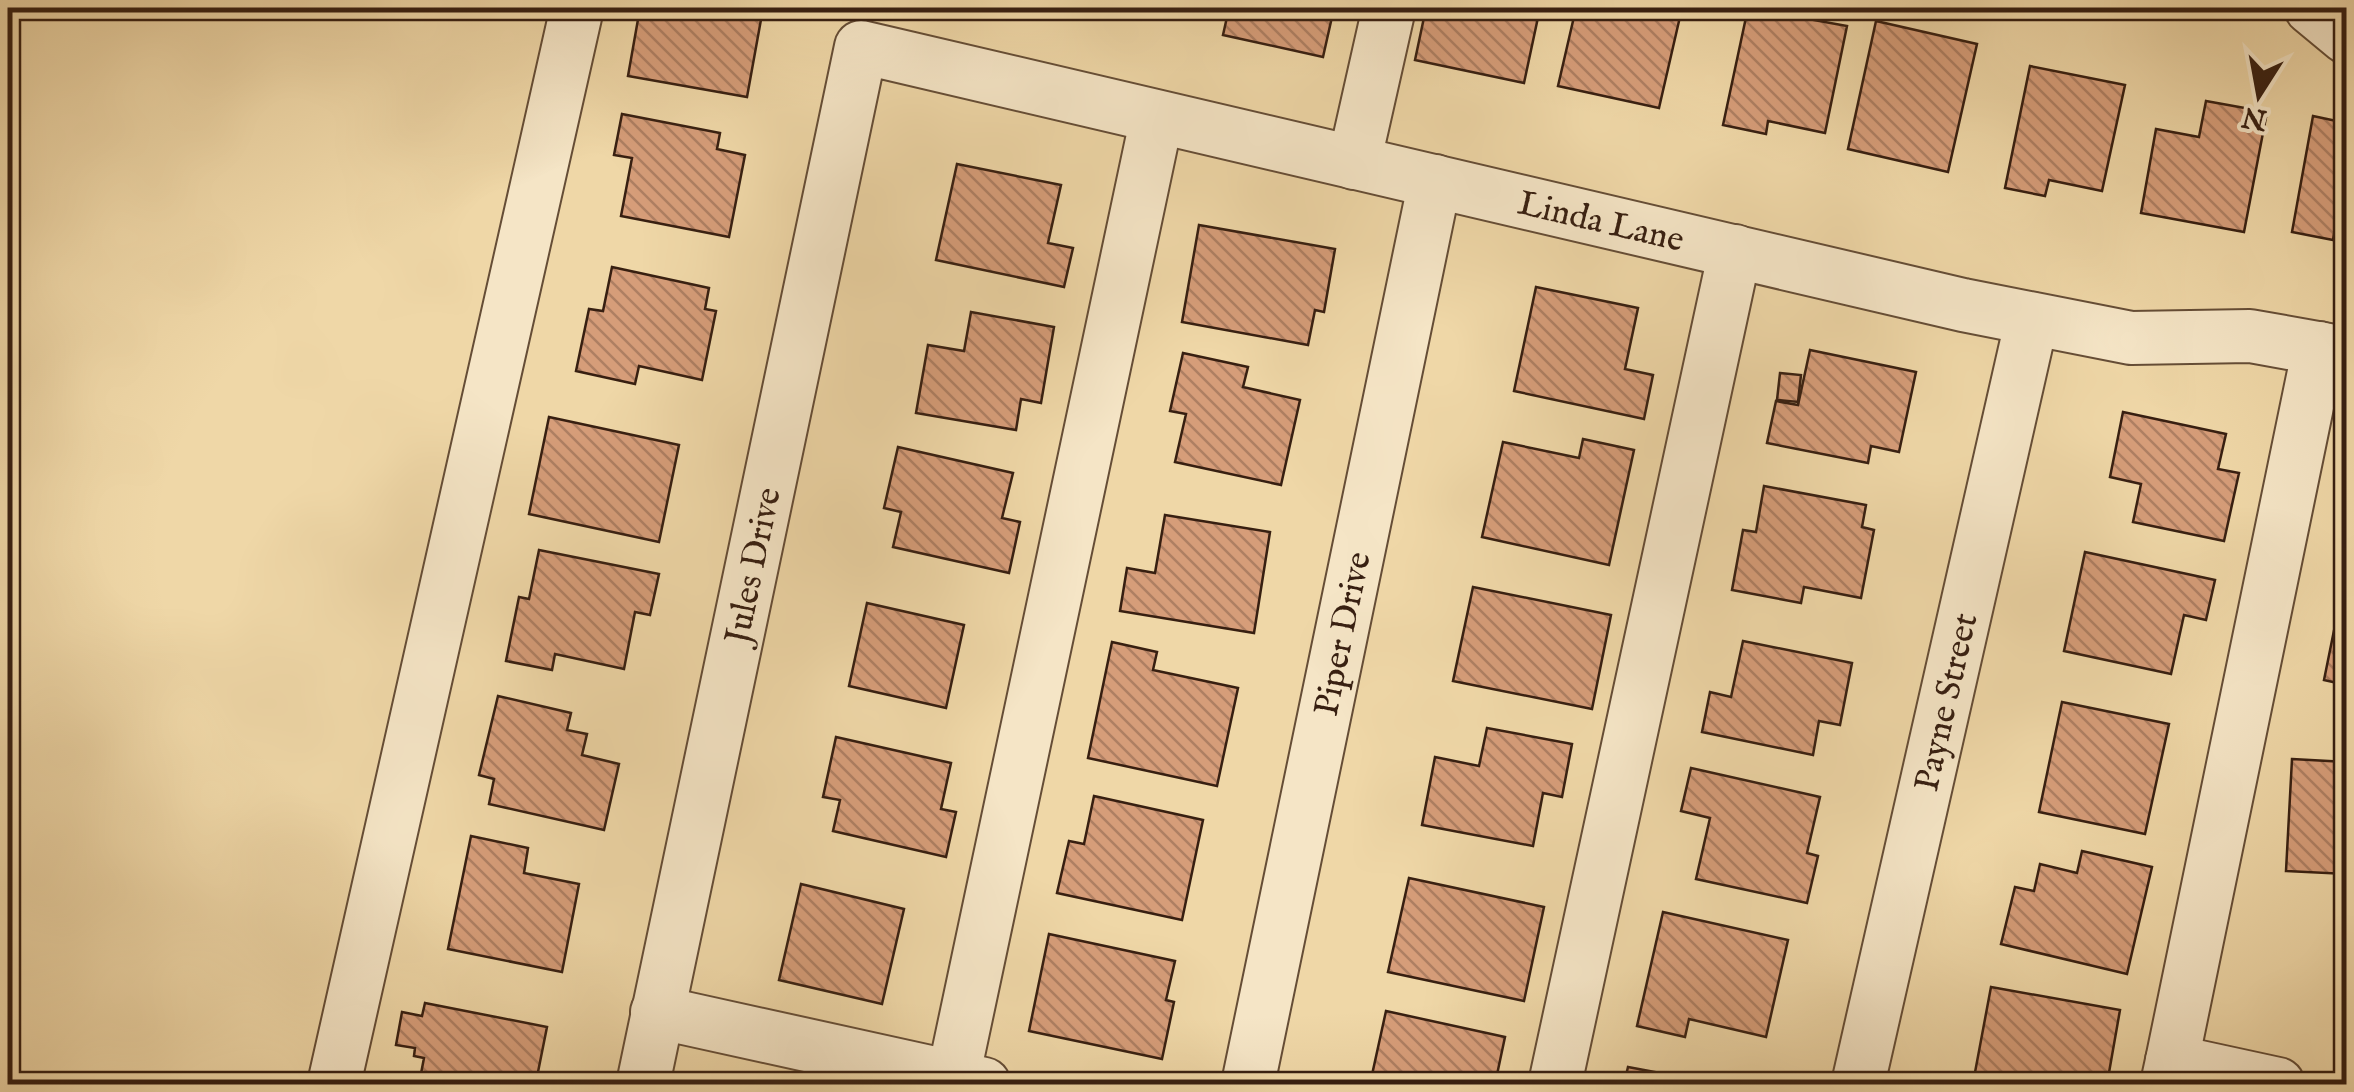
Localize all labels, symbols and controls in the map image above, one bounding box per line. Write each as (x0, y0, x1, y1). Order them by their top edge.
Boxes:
north arrow (2209, 45, 2309, 145)
text: N (2239, 98, 2271, 137)
street label: Linda Lane (1513, 182, 1688, 264)
street label: Jules Drive (715, 484, 793, 652)
street label: Piper Drive (1305, 548, 1383, 720)
street label: Payne Street (1905, 609, 1989, 796)

